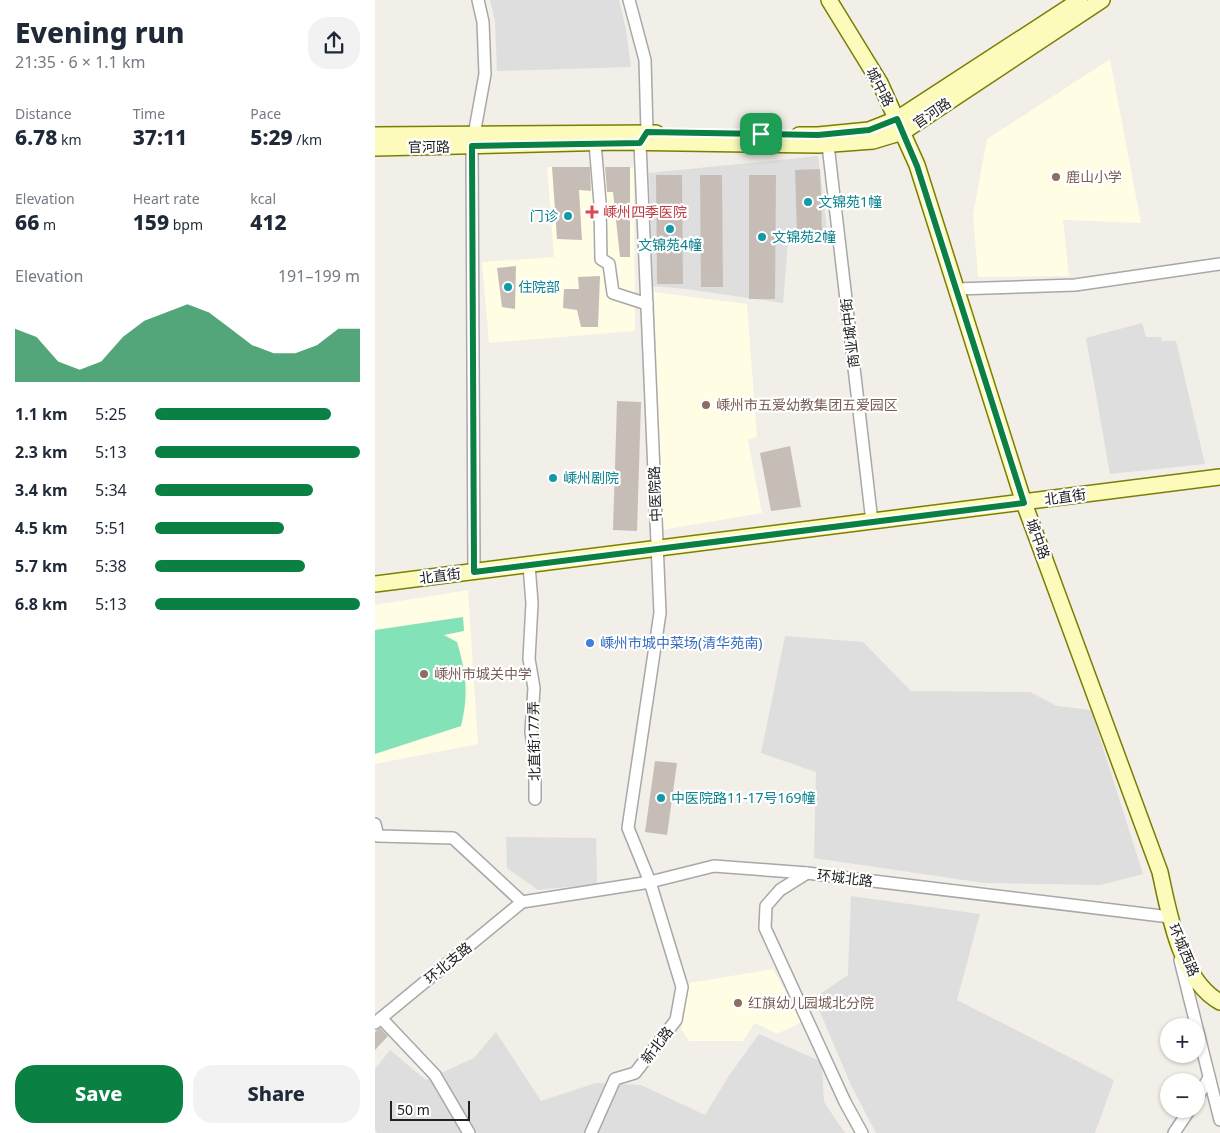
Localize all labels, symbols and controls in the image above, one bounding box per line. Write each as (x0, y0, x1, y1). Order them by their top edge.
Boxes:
text: Evening run (15, 13, 184, 51)
button: share (308, 17, 360, 69)
text: 21:35 · 6 × 1.1 km (15, 51, 145, 73)
street label: 城中路 (862, 64, 899, 110)
street label: 官河路 (909, 93, 954, 132)
text: Distance (15, 104, 72, 123)
text: Time (133, 104, 165, 123)
text: Pace (250, 104, 281, 123)
pin (740, 113, 782, 155)
icon: arrive (747, 120, 775, 148)
text: 6.78 (15, 123, 57, 151)
text: 37:11 (133, 123, 187, 151)
text: 5:29 (250, 123, 293, 151)
text: km (57, 130, 82, 149)
text: /km (293, 130, 322, 149)
street label: 官河路 (408, 137, 450, 156)
place label: 鹿山小学 (1066, 167, 1122, 186)
marker: 鹿山小学 (1050, 171, 1062, 183)
text: Elevation (15, 189, 75, 208)
text: Heart rate (133, 189, 200, 208)
text: kcal (250, 189, 276, 208)
place label: 文锦苑1幢 (818, 192, 882, 211)
marker: 文锦苑1幢 (802, 196, 814, 208)
place label: 嵊州四季医院 (603, 202, 687, 221)
marker: 嵊州四季医院 (585, 205, 599, 219)
place label: 门诊 (530, 206, 558, 225)
text: 66 (15, 208, 39, 236)
text: 159 (133, 208, 169, 236)
text: 412 (250, 208, 287, 236)
marker: 门诊 (562, 210, 574, 222)
text: m (39, 215, 56, 234)
text: bpm (169, 215, 203, 234)
marker: 文锦苑4幢 (664, 223, 676, 235)
place label: 文锦苑2幢 (772, 227, 836, 246)
marker: 文锦苑2幢 (756, 231, 768, 243)
place label: 文锦苑4幢 (638, 235, 702, 254)
text: Elevation (15, 265, 83, 287)
text: 191–199 m (278, 265, 360, 287)
place label: 住院部 (518, 277, 560, 296)
marker: 住院部 (502, 281, 514, 293)
street label: 商业城中街 (836, 297, 863, 369)
place label: 嵊州市五爱幼教集团五爱园区 (716, 395, 898, 414)
marker: 嵊州市五爱幼教集团五爱园区 (700, 399, 712, 411)
text: 1.1 km (15, 403, 67, 425)
text: 5:25 (95, 403, 127, 425)
text: 2.3 km (15, 441, 67, 463)
text: 5:13 (95, 441, 127, 463)
street label: 中医院路 (644, 466, 665, 522)
place label: 嵊州剧院 (563, 468, 619, 487)
marker: 嵊州剧院 (547, 472, 559, 484)
text: 3.4 km (15, 479, 67, 501)
text: 5:34 (95, 479, 127, 501)
street label: 北直街 (1043, 484, 1087, 509)
street label: 城中路 (1022, 516, 1055, 562)
text: 4.5 km (15, 517, 67, 539)
text: 5:51 (95, 517, 127, 539)
text: 5.7 km (15, 555, 67, 577)
text: 5:38 (95, 555, 127, 577)
street label: 北直街 (418, 564, 462, 587)
text: 6.8 km (15, 593, 67, 615)
text: 5:13 (95, 593, 127, 615)
place label: 嵊州市城中菜场(清华苑南) (600, 633, 762, 652)
marker: 嵊州市城中菜场(清华苑南) (584, 637, 596, 649)
place label: 嵊州市城关中学 (434, 664, 532, 683)
marker: 嵊州市城关中学 (418, 668, 430, 680)
street label: 北直街177弄 (523, 701, 544, 781)
place label: 中医院路11-17号169幢 (671, 788, 816, 807)
marker: 中医院路11-17号169幢 (655, 792, 667, 804)
street label: 环城北路 (816, 865, 874, 890)
street label: 环城西路 (1165, 920, 1204, 979)
street label: 环北支路 (420, 938, 475, 988)
place label: 红旗幼儿园城北分院 (748, 993, 874, 1012)
marker: 红旗幼儿园城北分院 (732, 997, 744, 1009)
map controls (1160, 1018, 1205, 1118)
button: + (1160, 1018, 1205, 1063)
street label: 新北路 (636, 1022, 677, 1067)
button: Save (15, 1065, 183, 1123)
button: Share (193, 1065, 360, 1123)
button: − (1160, 1073, 1205, 1118)
scale bar (390, 1098, 470, 1121)
text: 50 m (397, 1100, 430, 1119)

